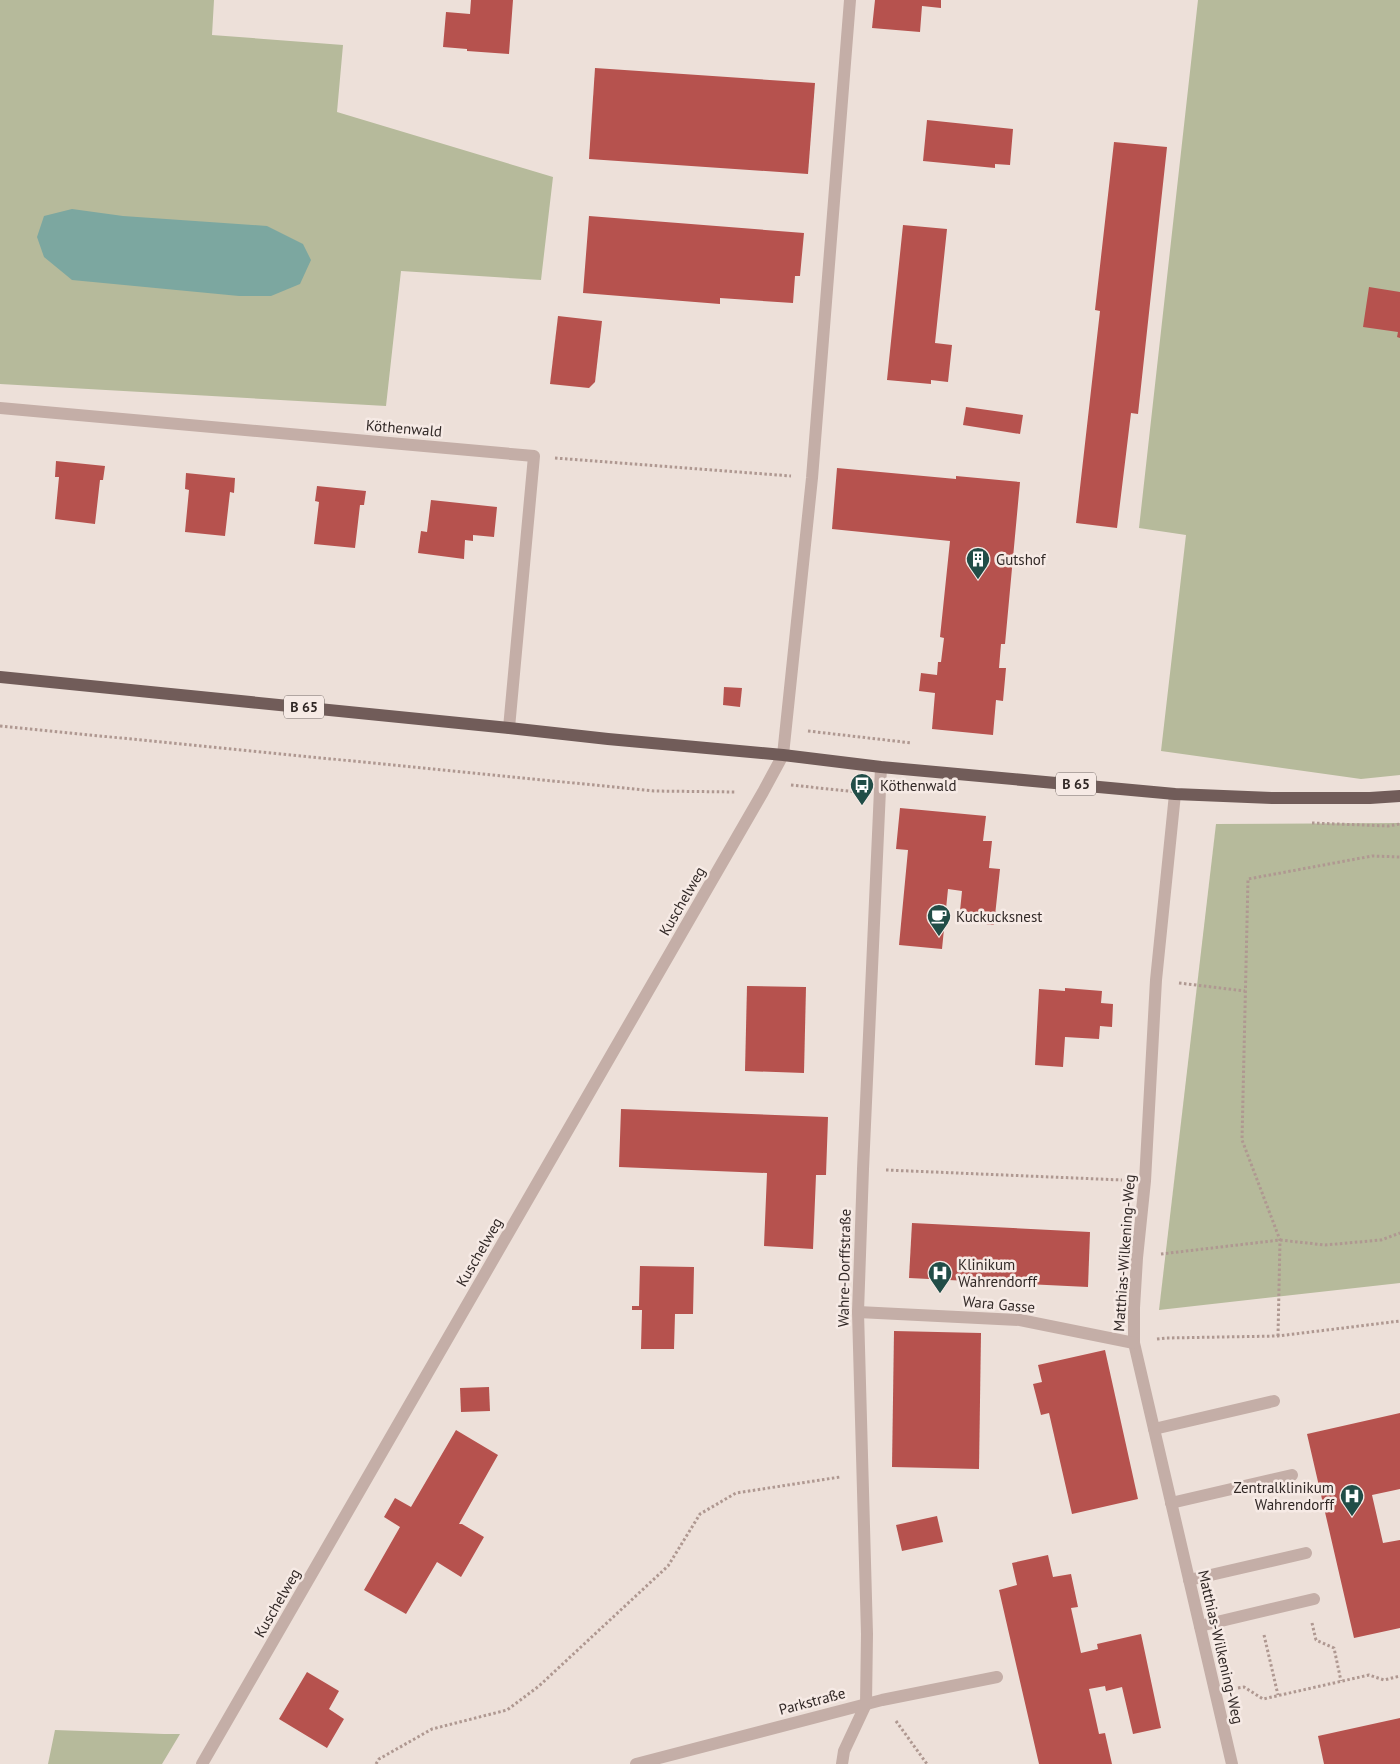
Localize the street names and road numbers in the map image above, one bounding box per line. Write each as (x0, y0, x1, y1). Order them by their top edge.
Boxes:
street label: Köthenwald (365, 415, 443, 441)
road number: B 65 (284, 696, 324, 719)
road number: B 65 (1056, 772, 1096, 796)
street label: Kuschelweg (655, 863, 709, 939)
street label: Matthias-Wilkening-Weg (1109, 1174, 1139, 1332)
street label: Wahre-Dorffstraße (833, 1209, 855, 1327)
street label: Kuschelweg (452, 1214, 506, 1290)
street label: Wara Gasse (962, 1291, 1036, 1317)
street label: Kuschelweg (250, 1565, 304, 1641)
street label: Matthias-Wilkening-Weg (1194, 1568, 1248, 1726)
street label: Parkstraße (777, 1683, 847, 1719)

